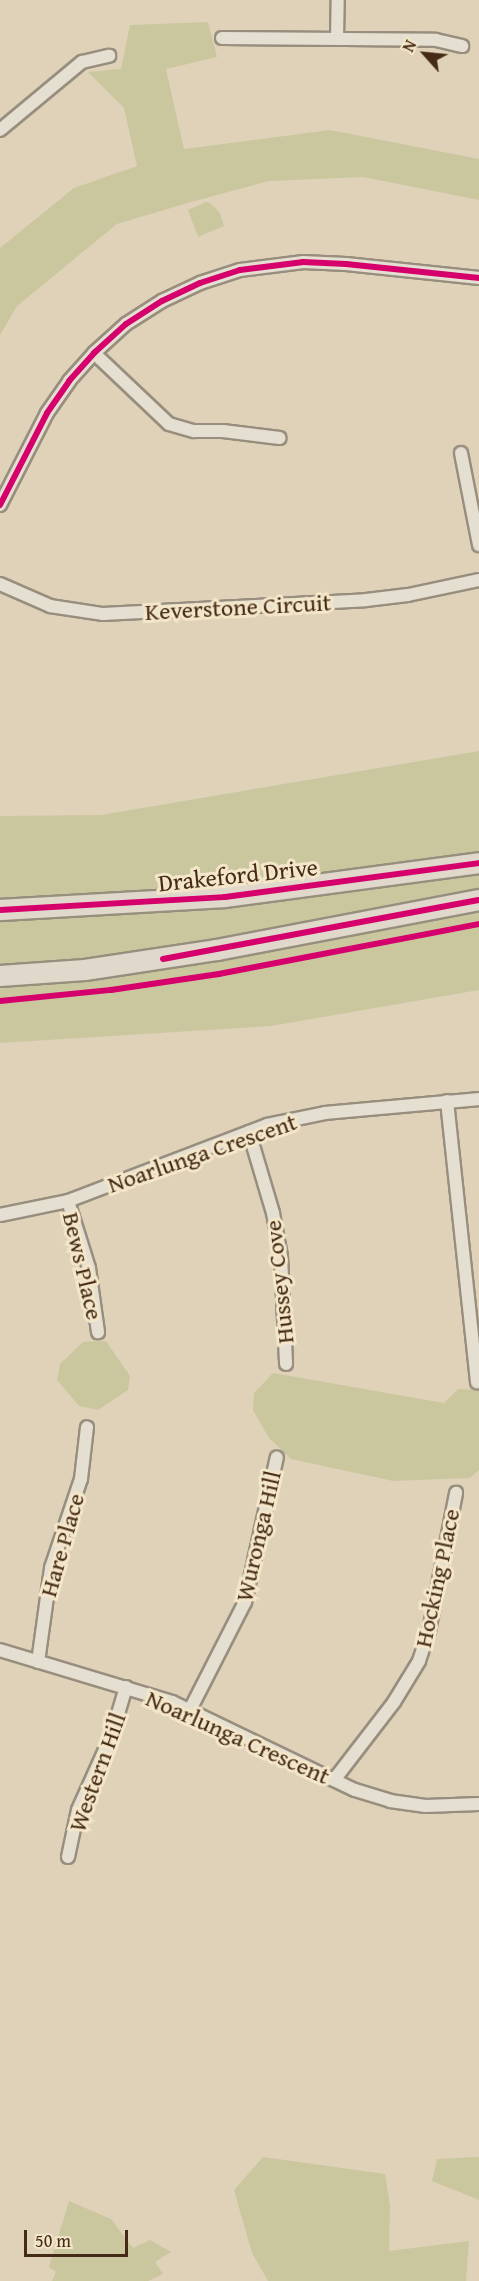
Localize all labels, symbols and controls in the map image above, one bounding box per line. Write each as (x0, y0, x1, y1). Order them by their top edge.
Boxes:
north arrow (395, 24, 455, 84)
text: N (396, 36, 422, 56)
street label: Keverstone Circuit (144, 588, 332, 626)
street label: Drakeford Drive (157, 852, 319, 898)
street label: Noarlunga Crescent (104, 1107, 300, 1199)
street label: Bews Place (57, 1209, 109, 1323)
street label: Hussey Cove (258, 1219, 300, 1345)
street label: Wuronga Hill (229, 1468, 287, 1604)
street label: Hare Place (34, 1490, 90, 1600)
street label: Hocking Place (408, 1506, 466, 1650)
street label: Noarlunga Crescent (142, 1684, 334, 1790)
street label: Western Hill (62, 1708, 132, 1836)
scale bar (27, 2218, 130, 2256)
text: 50 m (35, 2227, 71, 2254)

